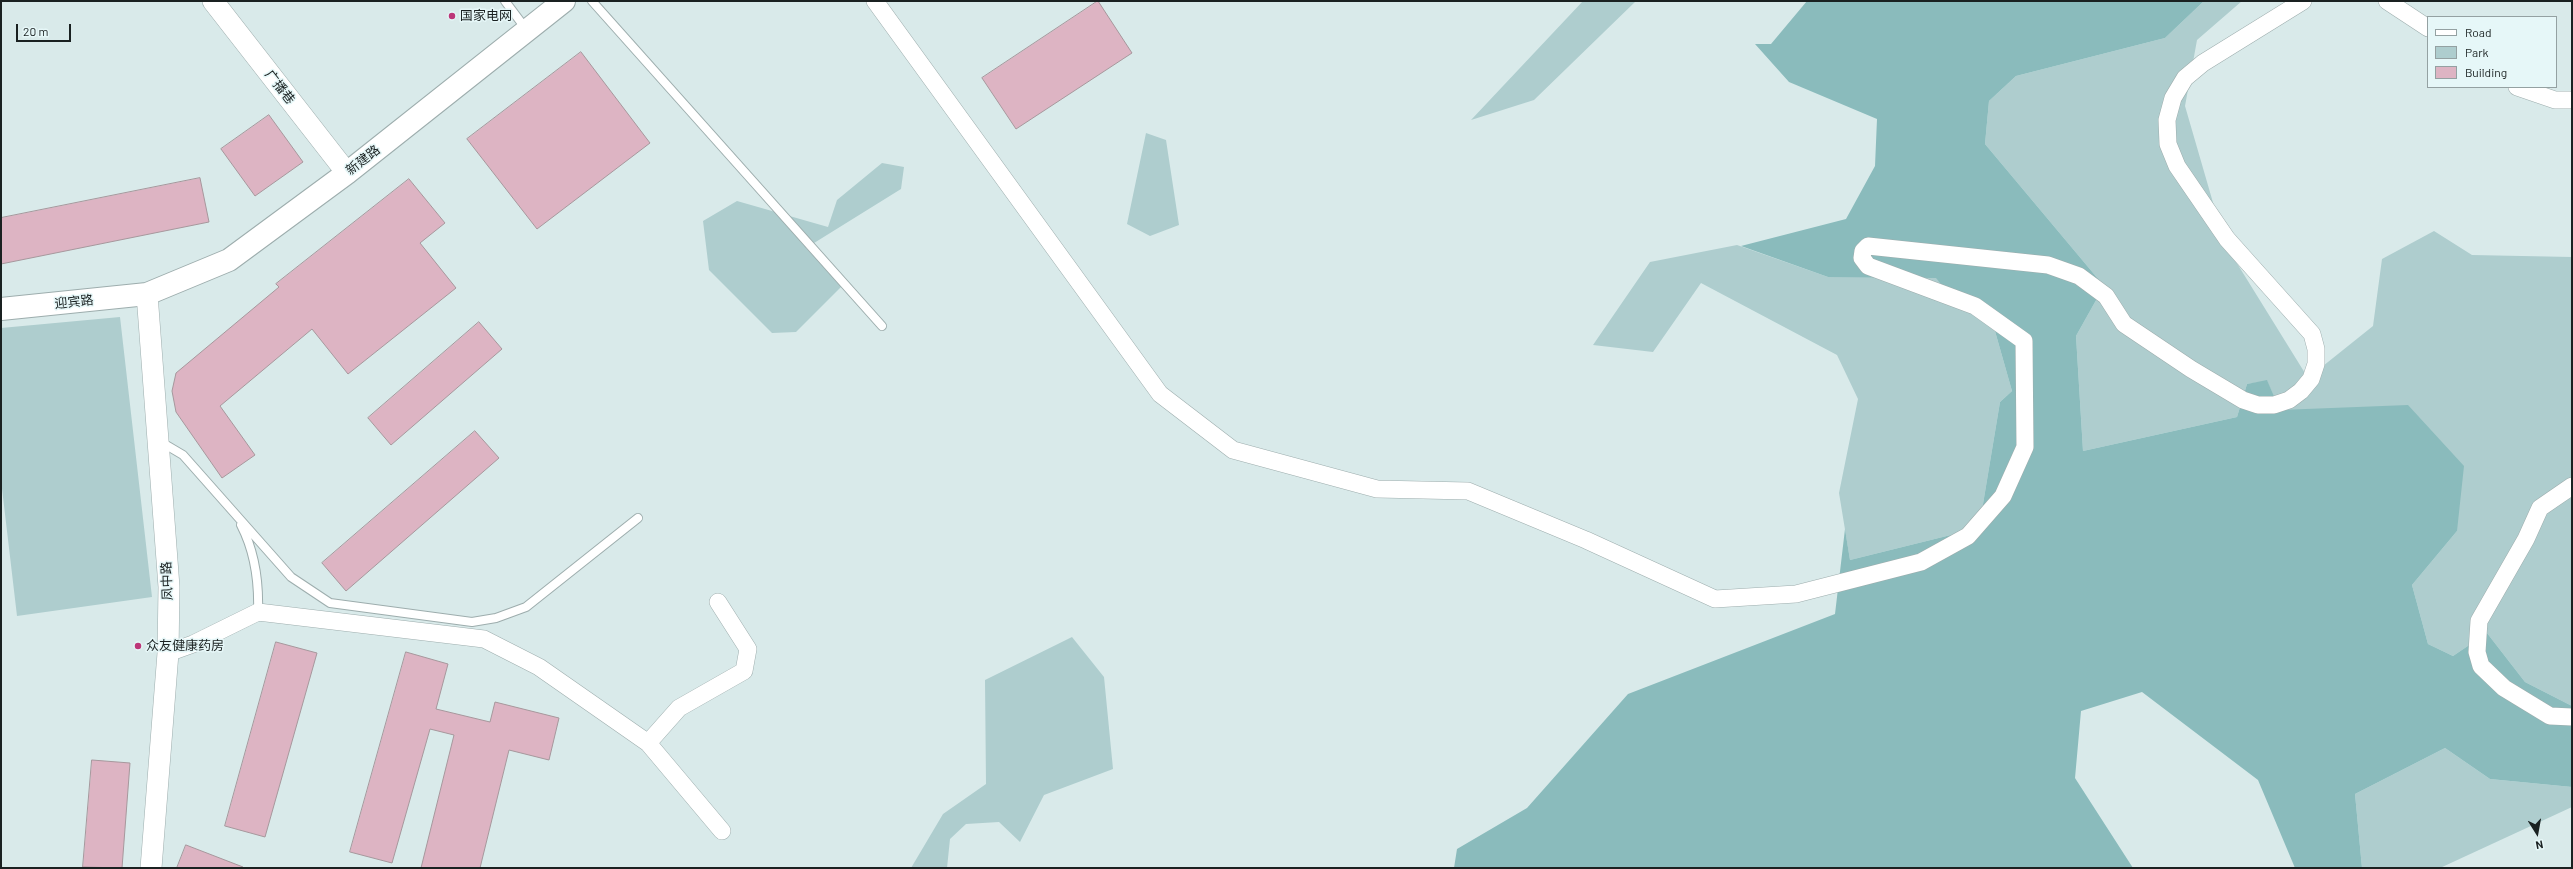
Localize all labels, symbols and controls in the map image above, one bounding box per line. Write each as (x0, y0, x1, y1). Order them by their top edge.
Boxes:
place label: 国家电网 (460, 8, 512, 24)
marker: 国家电网 (447, 11, 457, 21)
scale bar (18, 16, 73, 42)
legend (2427, 16, 2557, 88)
text: 20 m (23, 24, 49, 38)
text: Road (2465, 25, 2492, 39)
text: Park (2465, 45, 2489, 59)
text: Building (2465, 65, 2507, 79)
street label: 广播巷 (262, 67, 298, 107)
street label: 新建路 (343, 142, 383, 178)
street label: 迎宾路 (54, 292, 94, 312)
street label: 凤中路 (159, 561, 175, 601)
place label: 众友健康药房 (146, 638, 224, 654)
marker: 众友健康药房 (133, 641, 143, 651)
north arrow (2517, 813, 2557, 853)
text: N (2535, 838, 2544, 852)

